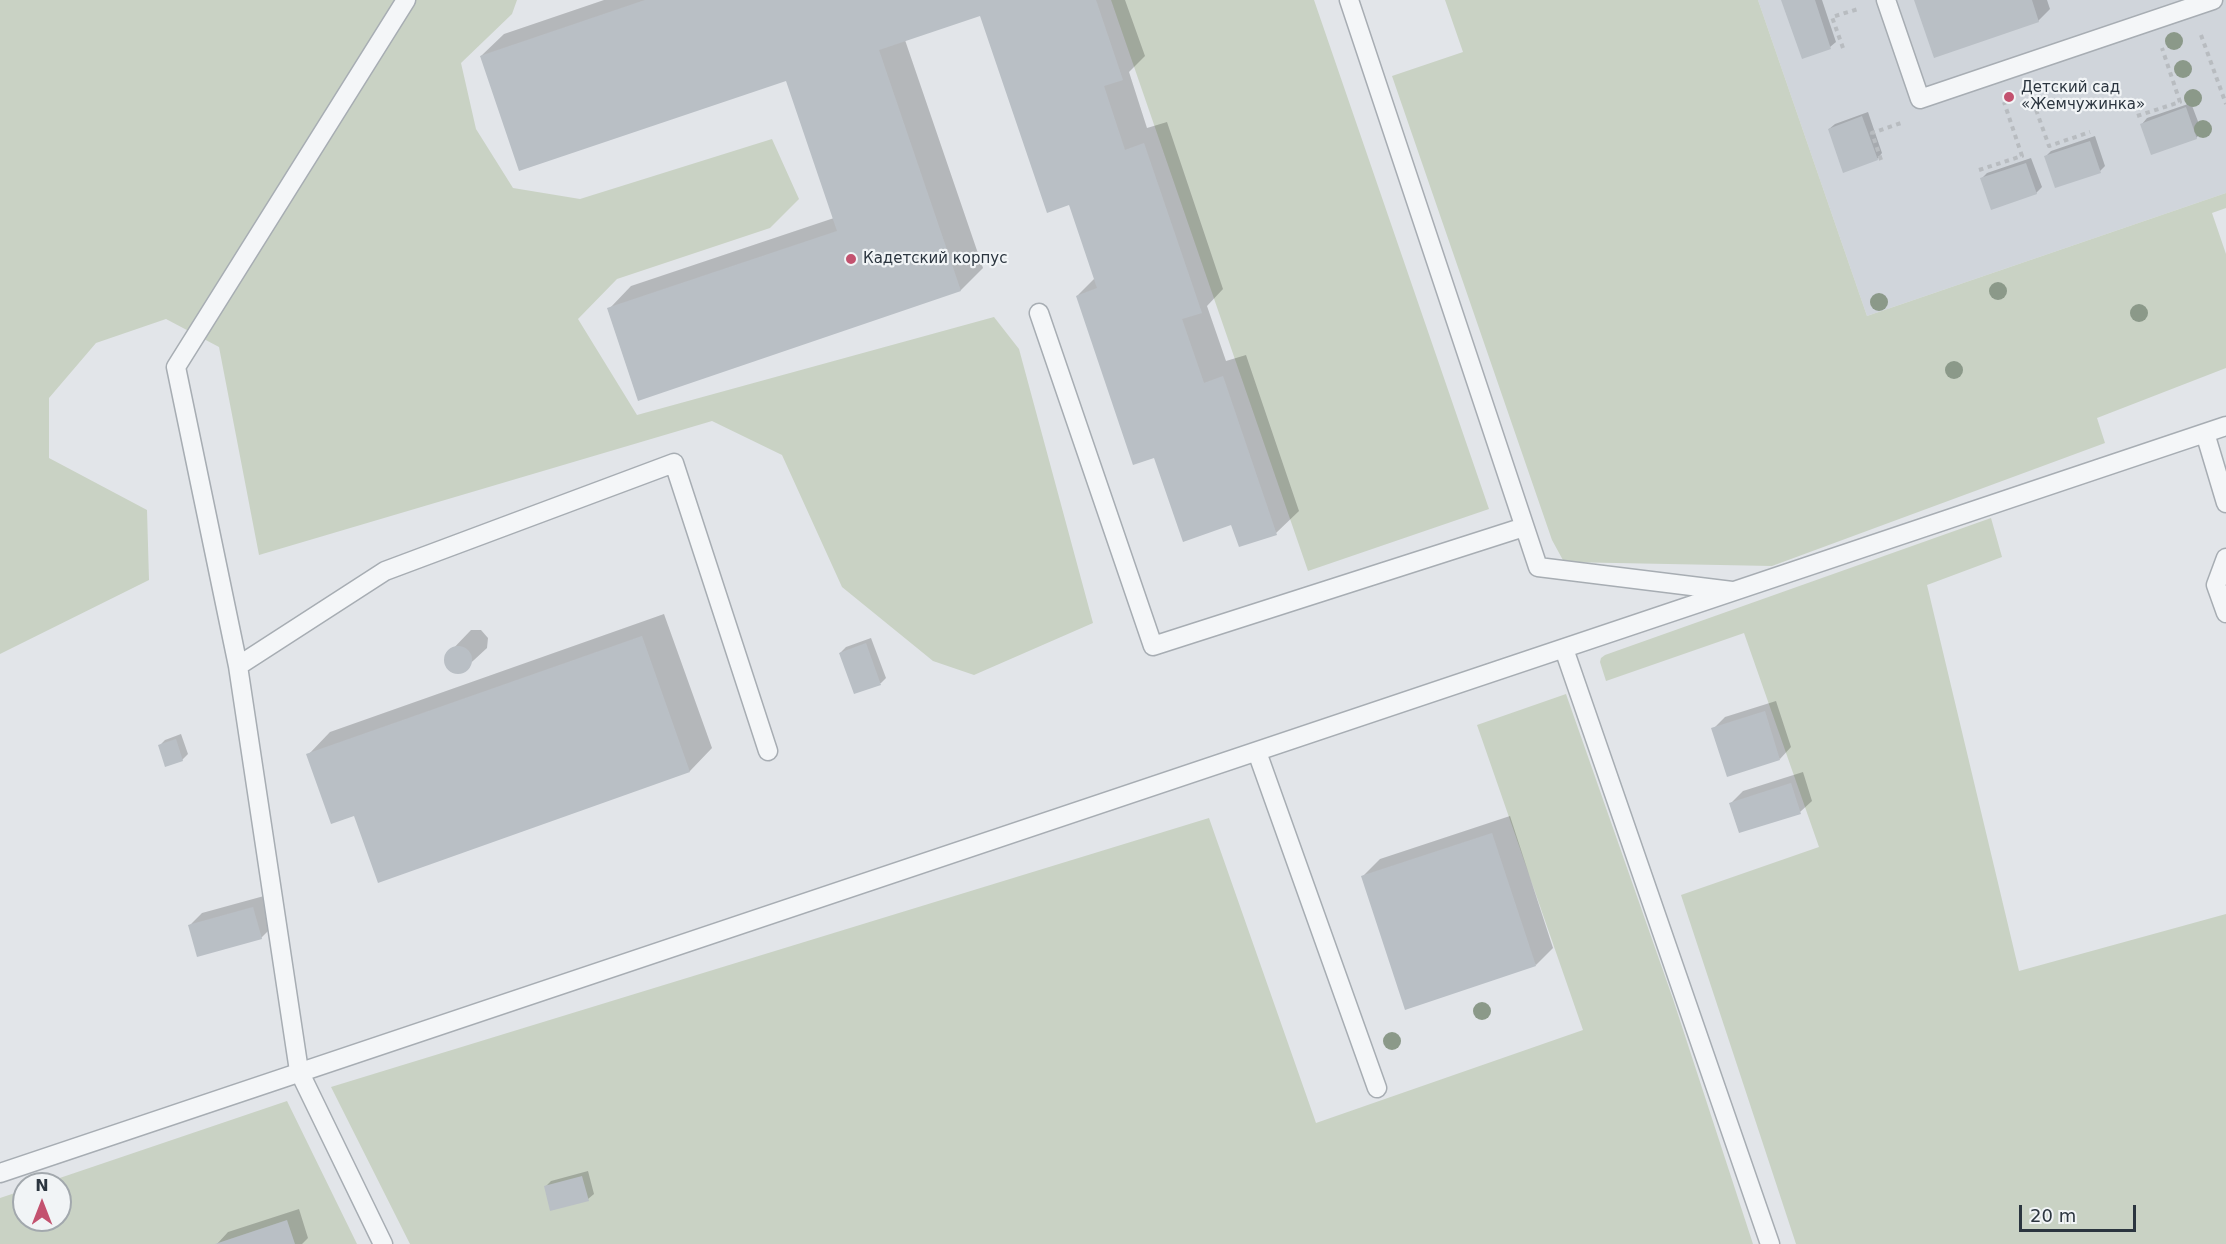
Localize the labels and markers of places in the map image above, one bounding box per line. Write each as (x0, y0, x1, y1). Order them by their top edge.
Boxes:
place label: Детский сад «Жемчужинка» (2021, 79, 2145, 114)
marker: Детский сад «Жемчужинка» (2002, 90, 2016, 104)
place label: Кадетский корпус (863, 250, 1007, 268)
marker: Кадетский корпус (844, 252, 858, 266)

